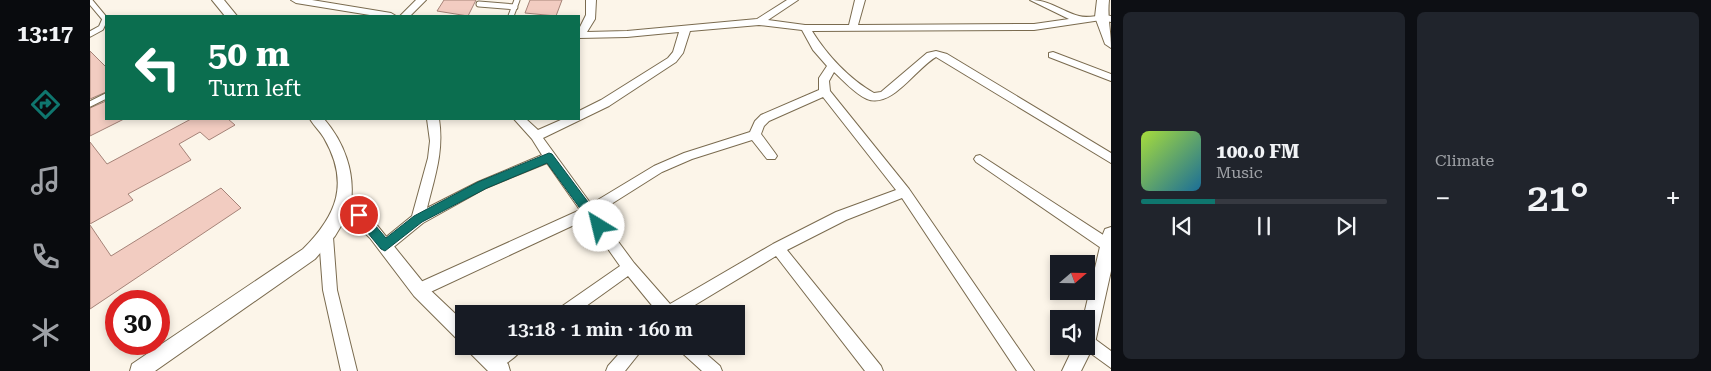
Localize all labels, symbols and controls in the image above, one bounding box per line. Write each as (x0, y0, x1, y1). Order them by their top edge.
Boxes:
text: 13:17 (17, 21, 73, 46)
text: 50 m (208, 34, 290, 75)
icon: left (125, 35, 190, 100)
text: Turn left (208, 76, 301, 101)
icon: directions (28, 87, 63, 122)
text: 100.0 FM (1216, 140, 1299, 163)
text: Climate (1435, 151, 1494, 170)
icon: music (28, 163, 63, 198)
text: Music (1216, 163, 1263, 182)
text: 21° (1527, 176, 1589, 220)
text: − (1435, 182, 1451, 215)
text: + (1665, 182, 1681, 215)
pin (338, 194, 380, 236)
position arrow (572, 199, 624, 251)
icon: arrive (345, 201, 373, 229)
icon: previous (1168, 212, 1196, 240)
icon: pause (1250, 212, 1278, 240)
icon: next (1332, 212, 1360, 240)
icon: phone (28, 239, 63, 274)
north arrow (1050, 255, 1095, 300)
map controls (1050, 255, 1095, 355)
speed limit sign: 30 (105, 290, 170, 355)
button: sound (1050, 310, 1095, 355)
icon: climate (28, 315, 63, 350)
text: 13:18 · 1 min · 160 m (507, 318, 693, 341)

